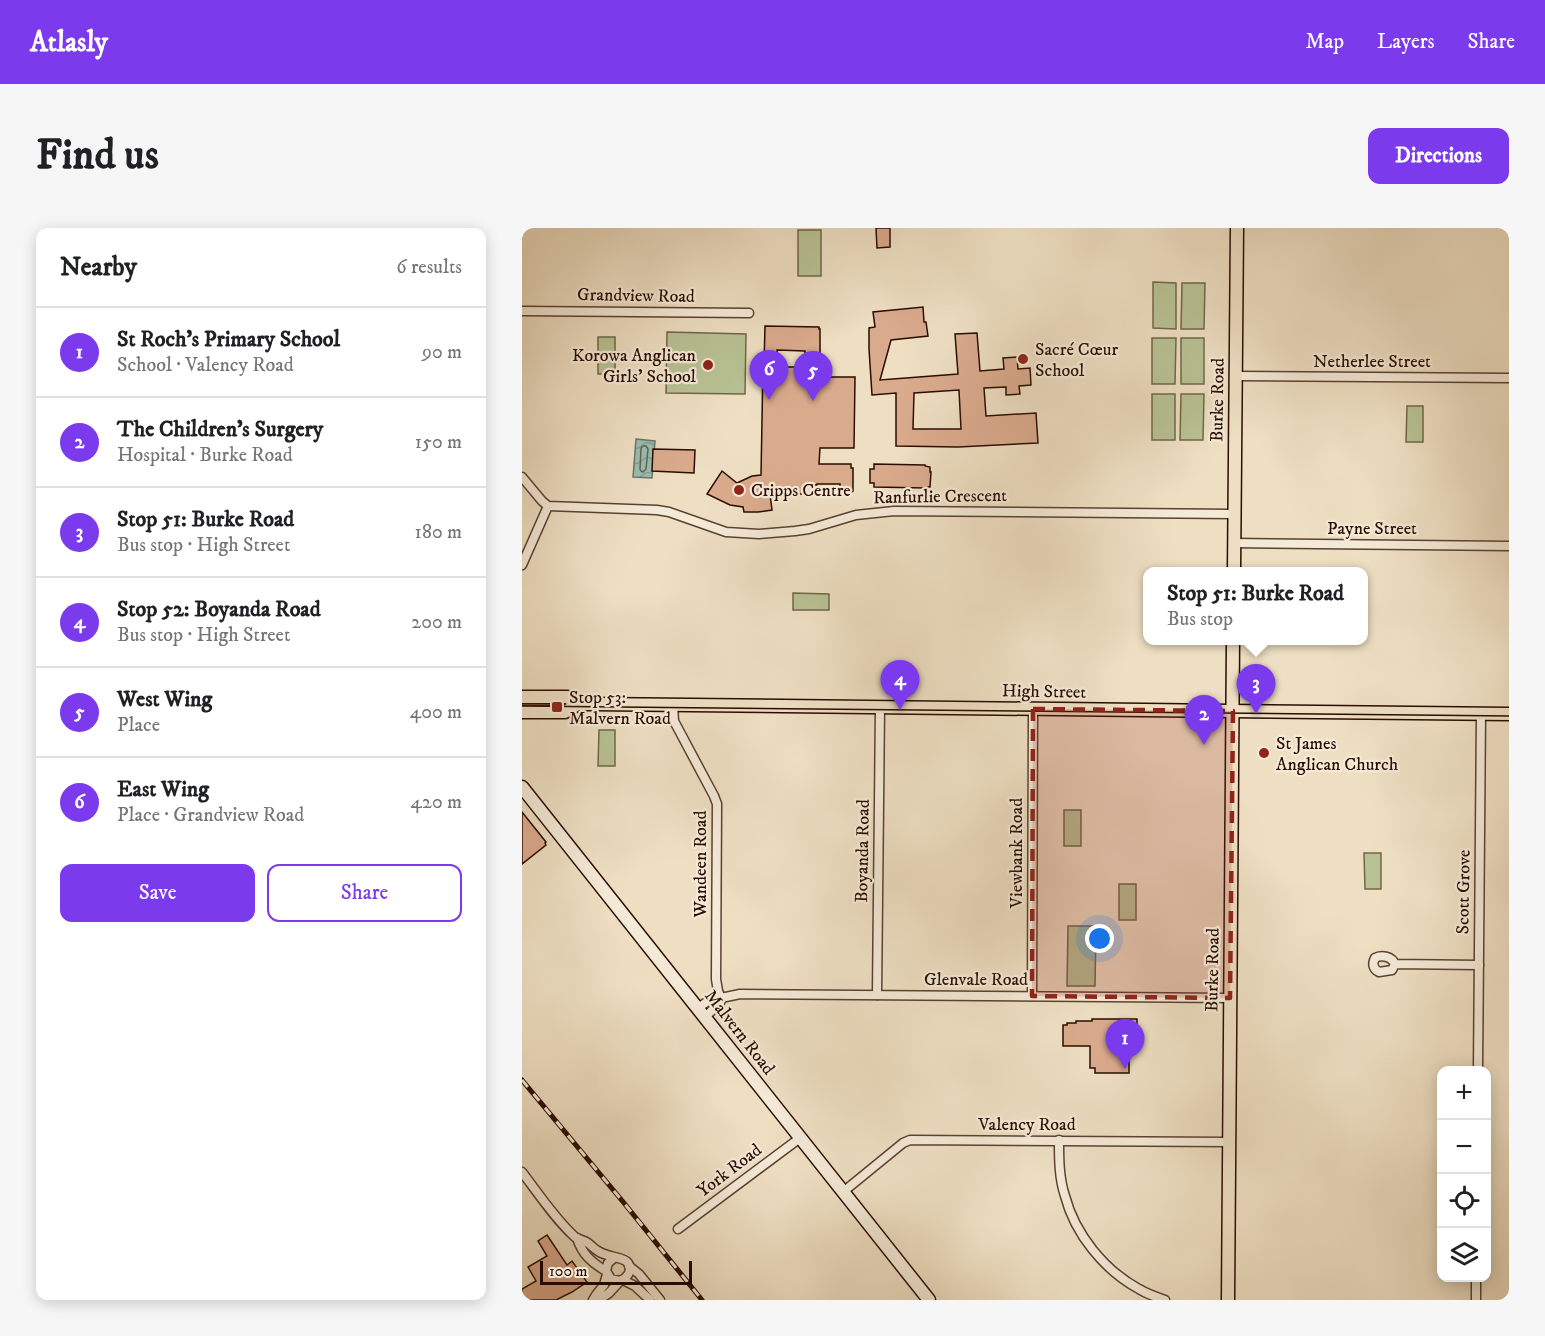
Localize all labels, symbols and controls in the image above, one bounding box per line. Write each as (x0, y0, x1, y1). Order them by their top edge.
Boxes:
text: Atlasly (30, 25, 108, 60)
text: Map (1305, 29, 1344, 55)
text: Layers (1377, 29, 1435, 55)
text: Share (1468, 29, 1515, 55)
button: Directions (1368, 128, 1509, 184)
text: Find us (36, 130, 159, 182)
text: Nearby (60, 251, 137, 284)
text: 6 results (396, 255, 462, 280)
street label: Grandview Road (577, 284, 695, 308)
text: St Roch's Primary School (117, 326, 340, 353)
place label: Sacré Cœur School (1035, 339, 1118, 382)
text: 1 (76, 340, 83, 365)
text: 90 m (422, 340, 462, 365)
place label: Korowa Anglican Girls' School (572, 345, 697, 388)
pin: 6 (750, 350, 788, 400)
street label: Netherlee Street (1313, 351, 1431, 373)
pin: 5 (794, 352, 832, 401)
marker: Sacré Cœur School (1016, 352, 1030, 366)
text: School · Valency Road (117, 353, 294, 378)
marker: Korowa Anglican Girls' School (701, 358, 715, 372)
street label: Burke Road (1206, 358, 1230, 442)
text: The Children's Surgery (117, 416, 323, 443)
text: 2 (75, 430, 84, 455)
text: 150 m (415, 430, 462, 455)
text: Hospital · Burke Road (117, 443, 293, 468)
place label: Cripps Centre (751, 480, 851, 502)
marker: Cripps Centre (732, 483, 746, 497)
street label: Ranfurlie Crescent (873, 485, 1007, 509)
text: Stop 51: Burke Road (117, 506, 294, 533)
street label: Payne Street (1327, 518, 1417, 540)
text: 3 (76, 520, 83, 545)
text: 180 m (415, 520, 462, 545)
text: Bus stop · High Street (117, 533, 290, 558)
popup (1143, 567, 1368, 645)
text: Stop 51: Burke Road (1167, 580, 1344, 607)
text: Stop 52: Boyanda Road (117, 596, 321, 623)
text: Bus stop (1167, 607, 1233, 632)
text: 4 (74, 610, 85, 635)
text: 200 m (411, 610, 462, 635)
text: Bus stop · High Street (117, 623, 290, 648)
pin: 4 (880, 660, 920, 710)
pin: 3 (1236, 664, 1276, 714)
street label: High Street (1002, 680, 1087, 704)
text: West Wing (117, 686, 212, 713)
place label: Stop 53: Malvern Road (569, 687, 671, 730)
pin: 2 (1184, 696, 1224, 745)
text: 5 (75, 700, 84, 725)
text: 400 m (410, 700, 462, 725)
marker: Stop 53: Malvern Road (550, 700, 564, 714)
text: Place (117, 713, 160, 738)
place label: St James Anglican Church (1276, 733, 1399, 776)
marker: St James Anglican Church (1257, 746, 1271, 760)
text: East Wing (117, 776, 209, 803)
text: 6 (74, 790, 85, 815)
text: 420 m (411, 790, 462, 815)
street label: Viewbank Road (1006, 798, 1028, 909)
street label: Boyanda Road (851, 799, 875, 903)
text: Place · Grandview Road (117, 803, 304, 828)
street label: Wandeen Road (690, 811, 712, 918)
street label: Scott Grove (1452, 849, 1476, 935)
button: Save (60, 864, 255, 922)
button: Share (267, 864, 462, 922)
your location (1085, 924, 1114, 953)
street label: Burke Road (1201, 928, 1225, 1012)
street label: Glenvale Road (924, 969, 1028, 991)
street label: Malvern Road (699, 986, 779, 1080)
pin: 1 (1106, 1020, 1144, 1069)
map controls (1437, 1066, 1491, 1282)
button: + (1437, 1066, 1491, 1120)
street label: Valency Road (977, 1114, 1076, 1136)
button: − (1437, 1120, 1491, 1174)
street label: York Road (693, 1139, 766, 1202)
button: locate (1437, 1174, 1491, 1228)
button: layers (1437, 1228, 1491, 1282)
scale bar (540, 1258, 692, 1286)
text: 100 m (549, 1261, 588, 1281)

